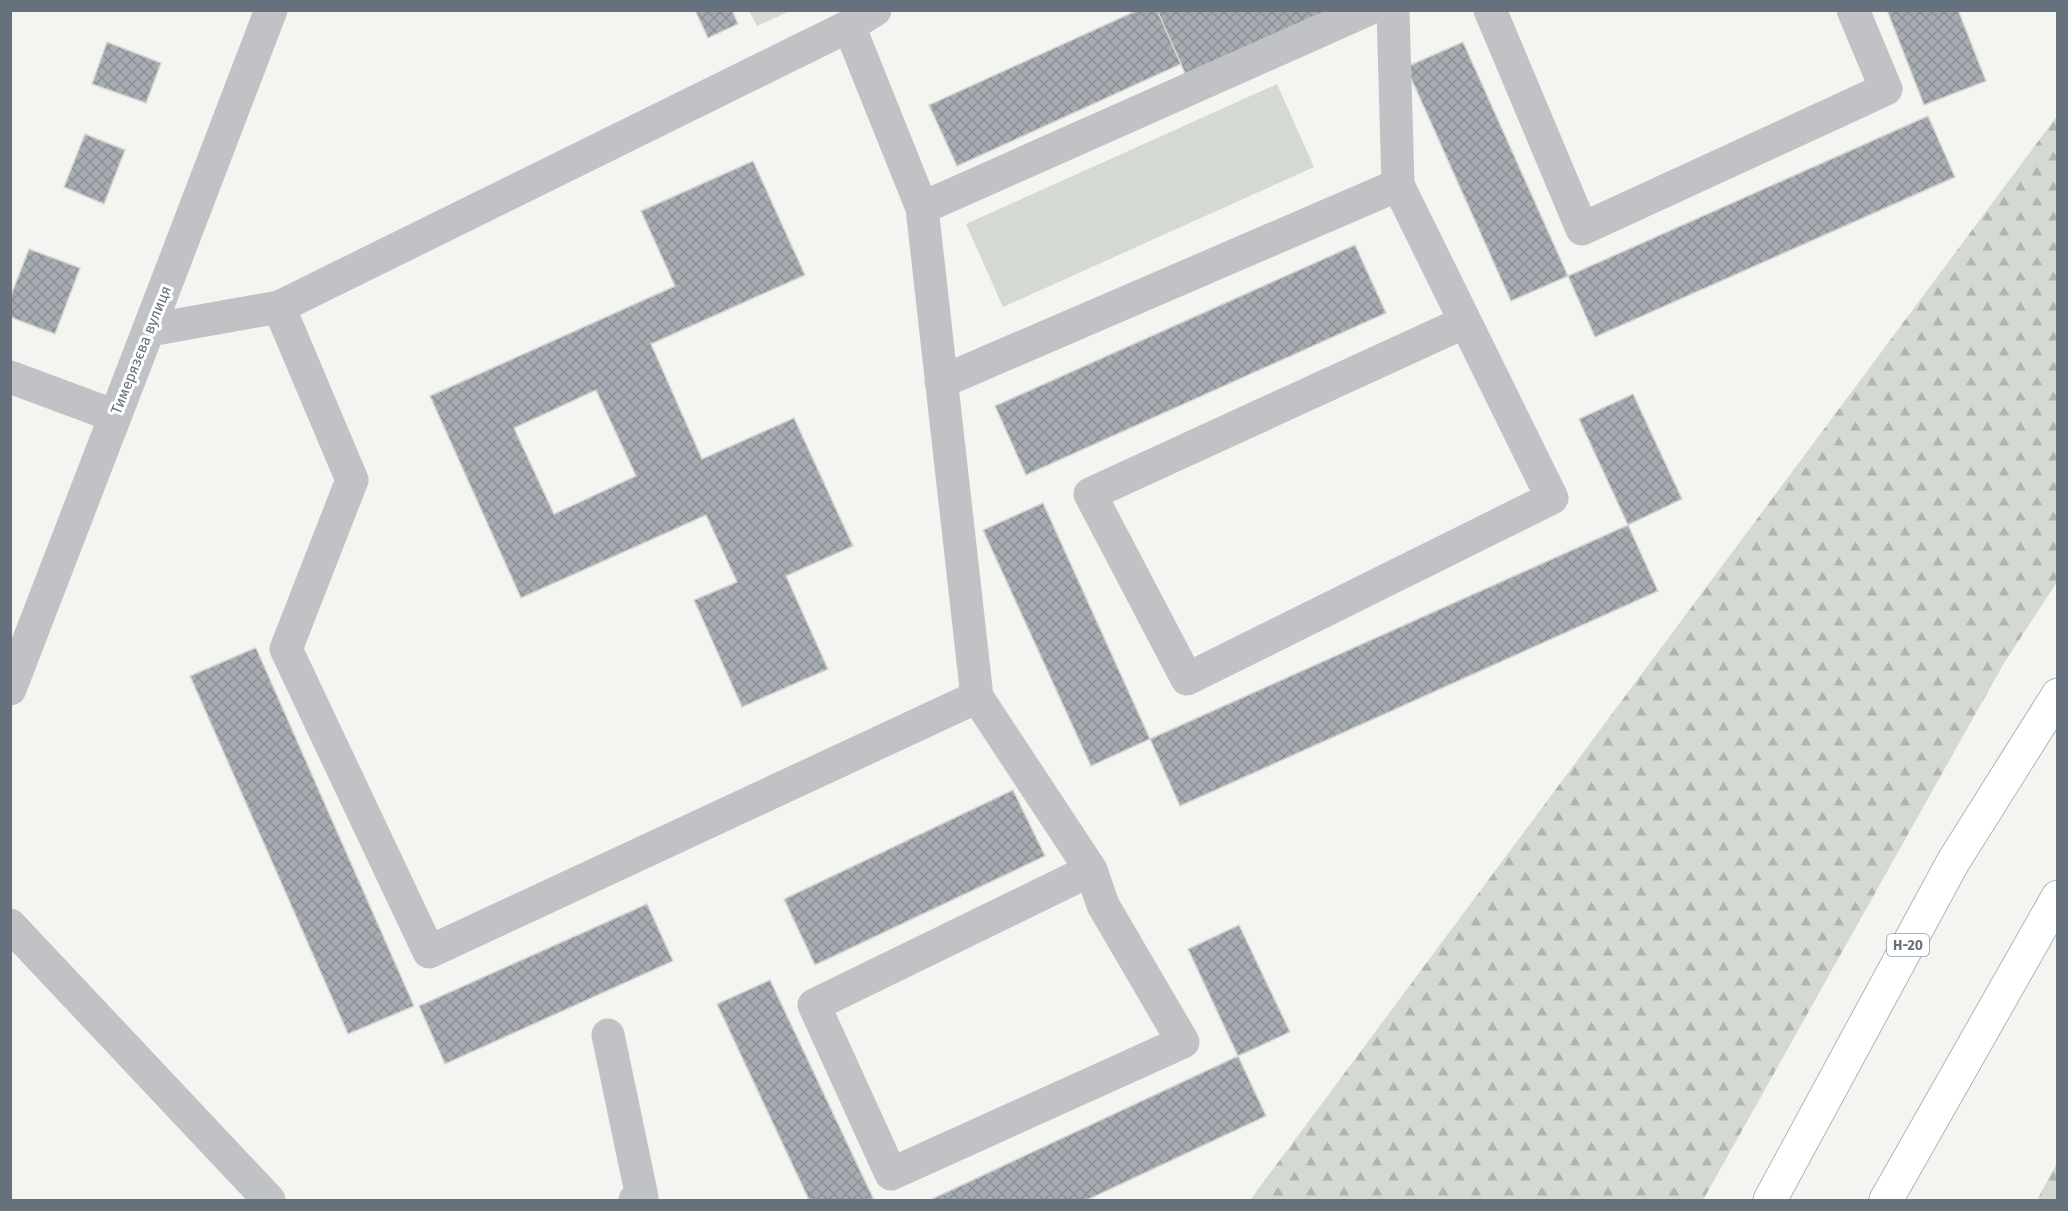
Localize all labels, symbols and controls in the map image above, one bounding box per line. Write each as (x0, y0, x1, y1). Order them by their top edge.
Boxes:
street label: Тимерязєва вулиця (107, 283, 175, 417)
road number: Н-20 (1887, 934, 1929, 956)

